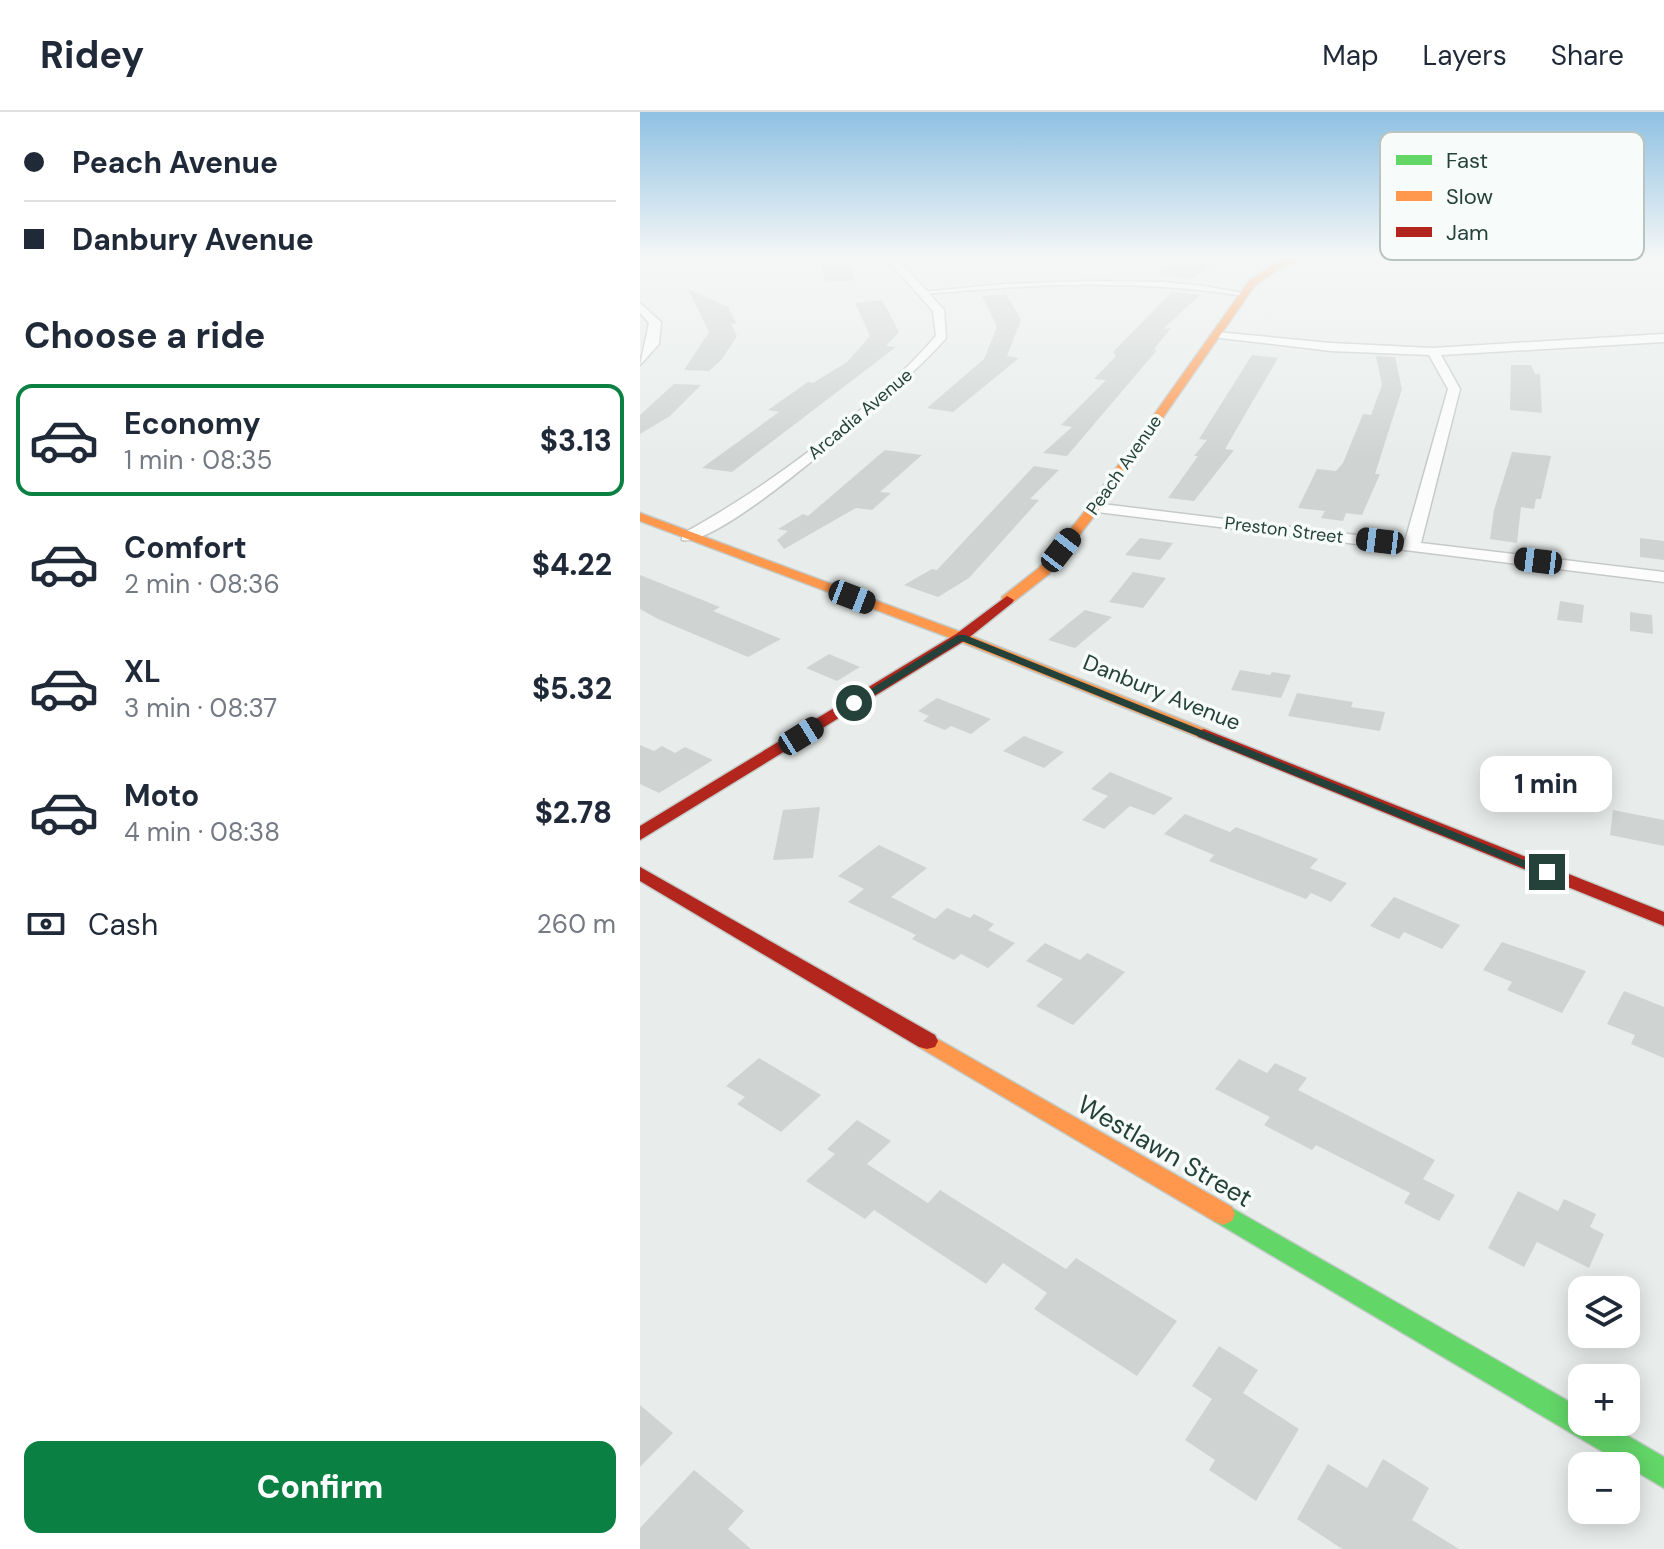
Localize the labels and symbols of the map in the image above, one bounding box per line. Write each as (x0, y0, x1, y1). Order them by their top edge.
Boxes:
legend (1380, 132, 1644, 260)
text: Fast (1446, 146, 1488, 175)
text: Slow (1446, 182, 1493, 211)
text: Jam (1446, 218, 1489, 247)
street label: Arcadia Avenue (803, 363, 917, 465)
street label: Peach Avenue (1081, 410, 1167, 520)
street label: Preston Street (1223, 511, 1345, 549)
car (1037, 524, 1085, 576)
car (1355, 526, 1405, 556)
car (1513, 546, 1563, 576)
car (825, 577, 879, 617)
street label: Danbury Avenue (1079, 648, 1245, 737)
route start (836, 685, 872, 721)
car (774, 713, 828, 759)
callout: 1 min (1481, 756, 1613, 812)
route end (1529, 854, 1565, 890)
street label: Westlawn Street (1071, 1087, 1259, 1215)

